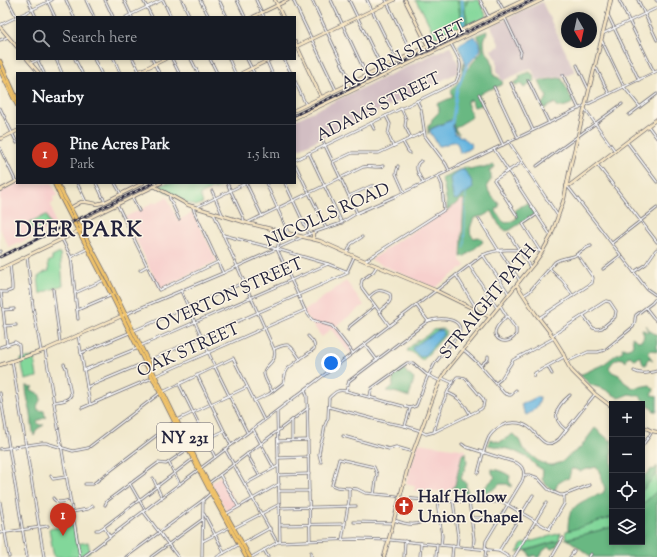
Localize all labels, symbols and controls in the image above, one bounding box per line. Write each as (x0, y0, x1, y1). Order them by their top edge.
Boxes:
north arrow (561, 12, 597, 48)
street label: ACORN STREET (337, 15, 471, 97)
search box (16, 16, 296, 60)
icon: search (30, 27, 52, 49)
text: Search here (62, 28, 137, 49)
street label: ADAMS STREET (312, 67, 445, 148)
text: Nearby (32, 86, 84, 110)
text: Pine Acres Park (70, 135, 170, 156)
text: 1 (43, 146, 47, 164)
text: 1.5 km (247, 146, 280, 164)
text: Park (70, 156, 95, 174)
street label: NICOLLS ROAD (262, 178, 394, 254)
district label: DEER PARK (15, 216, 143, 246)
street label: STRAIGHT PATH (434, 239, 543, 365)
street label: OVERTON STREET (152, 253, 307, 339)
street label: OAK STREET (134, 317, 244, 384)
your location (321, 353, 341, 373)
map controls (609, 401, 645, 545)
button: + (609, 401, 645, 437)
road number: NY 231 (157, 423, 213, 451)
button: − (609, 437, 645, 473)
button: locate (609, 473, 645, 509)
place label: Half Hollow Union Chapel (418, 486, 523, 530)
church icon: Half Hollow Union Chapel (393, 495, 415, 517)
pin: 1 (50, 503, 76, 536)
button: layers (609, 509, 645, 545)

